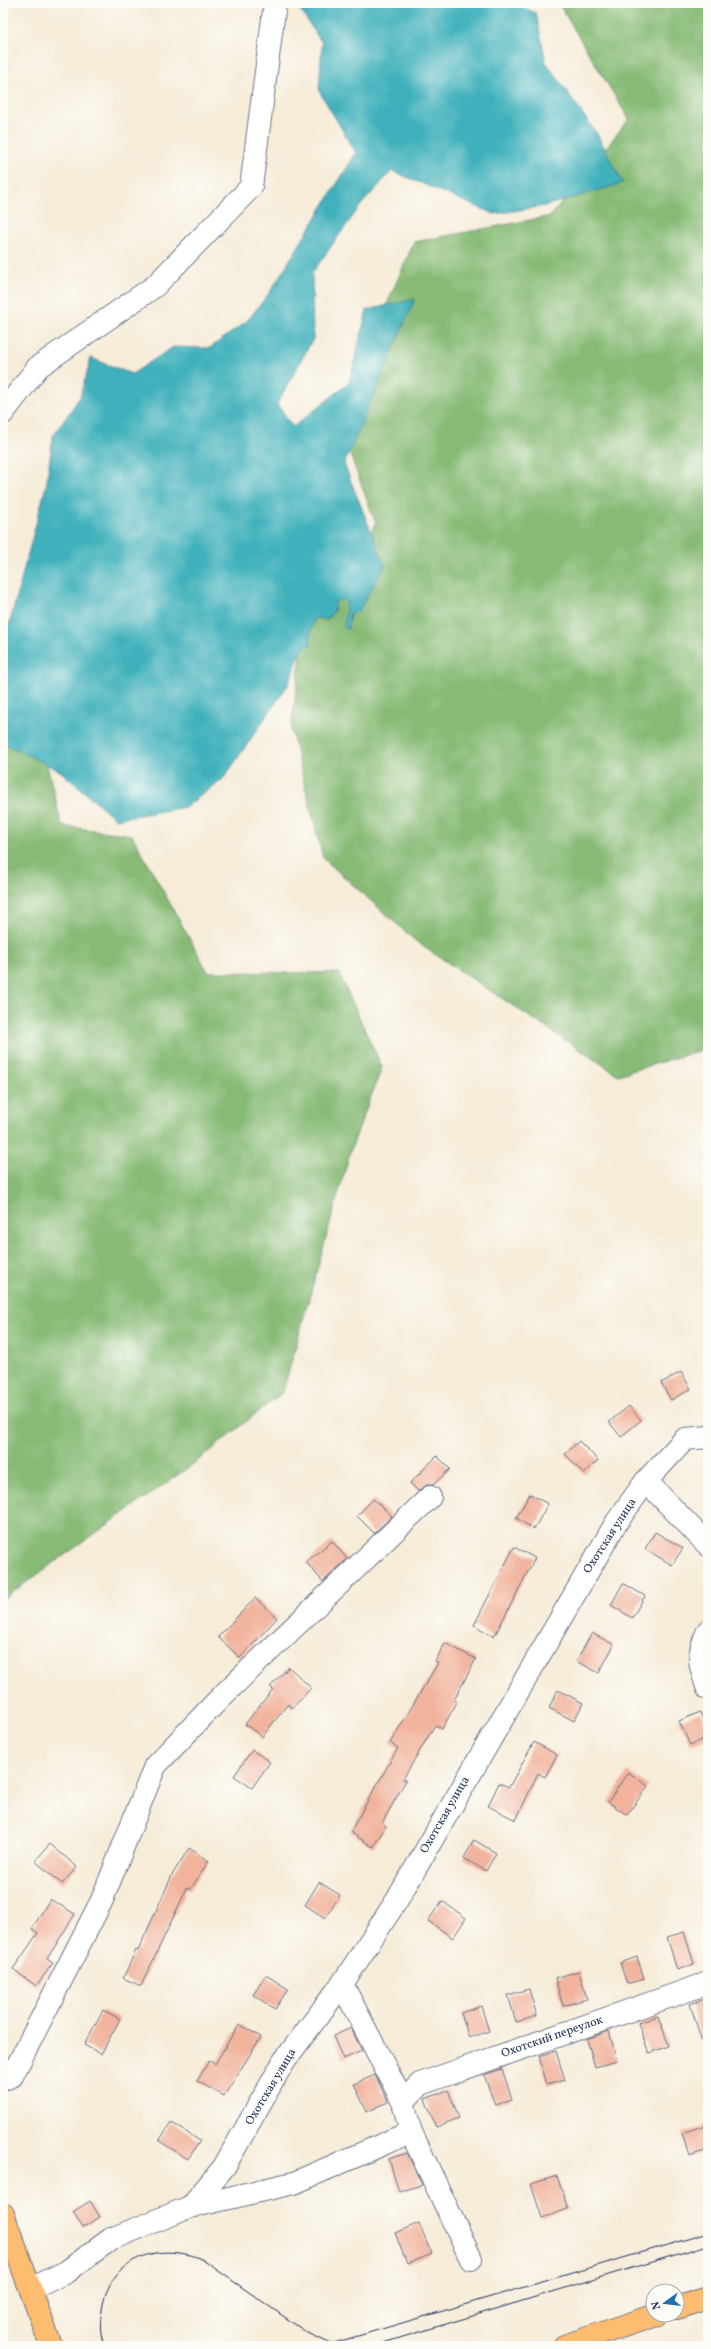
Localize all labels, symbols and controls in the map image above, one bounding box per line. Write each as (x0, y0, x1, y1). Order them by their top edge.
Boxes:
street label: Охотская улица (580, 1495, 640, 1577)
street label: Охотская улица (416, 1774, 474, 1856)
street label: Охотский переулок (499, 2012, 606, 2062)
street label: Охотская улица (242, 2046, 300, 2128)
north arrow (645, 2283, 685, 2323)
text: N (649, 2299, 665, 2311)

